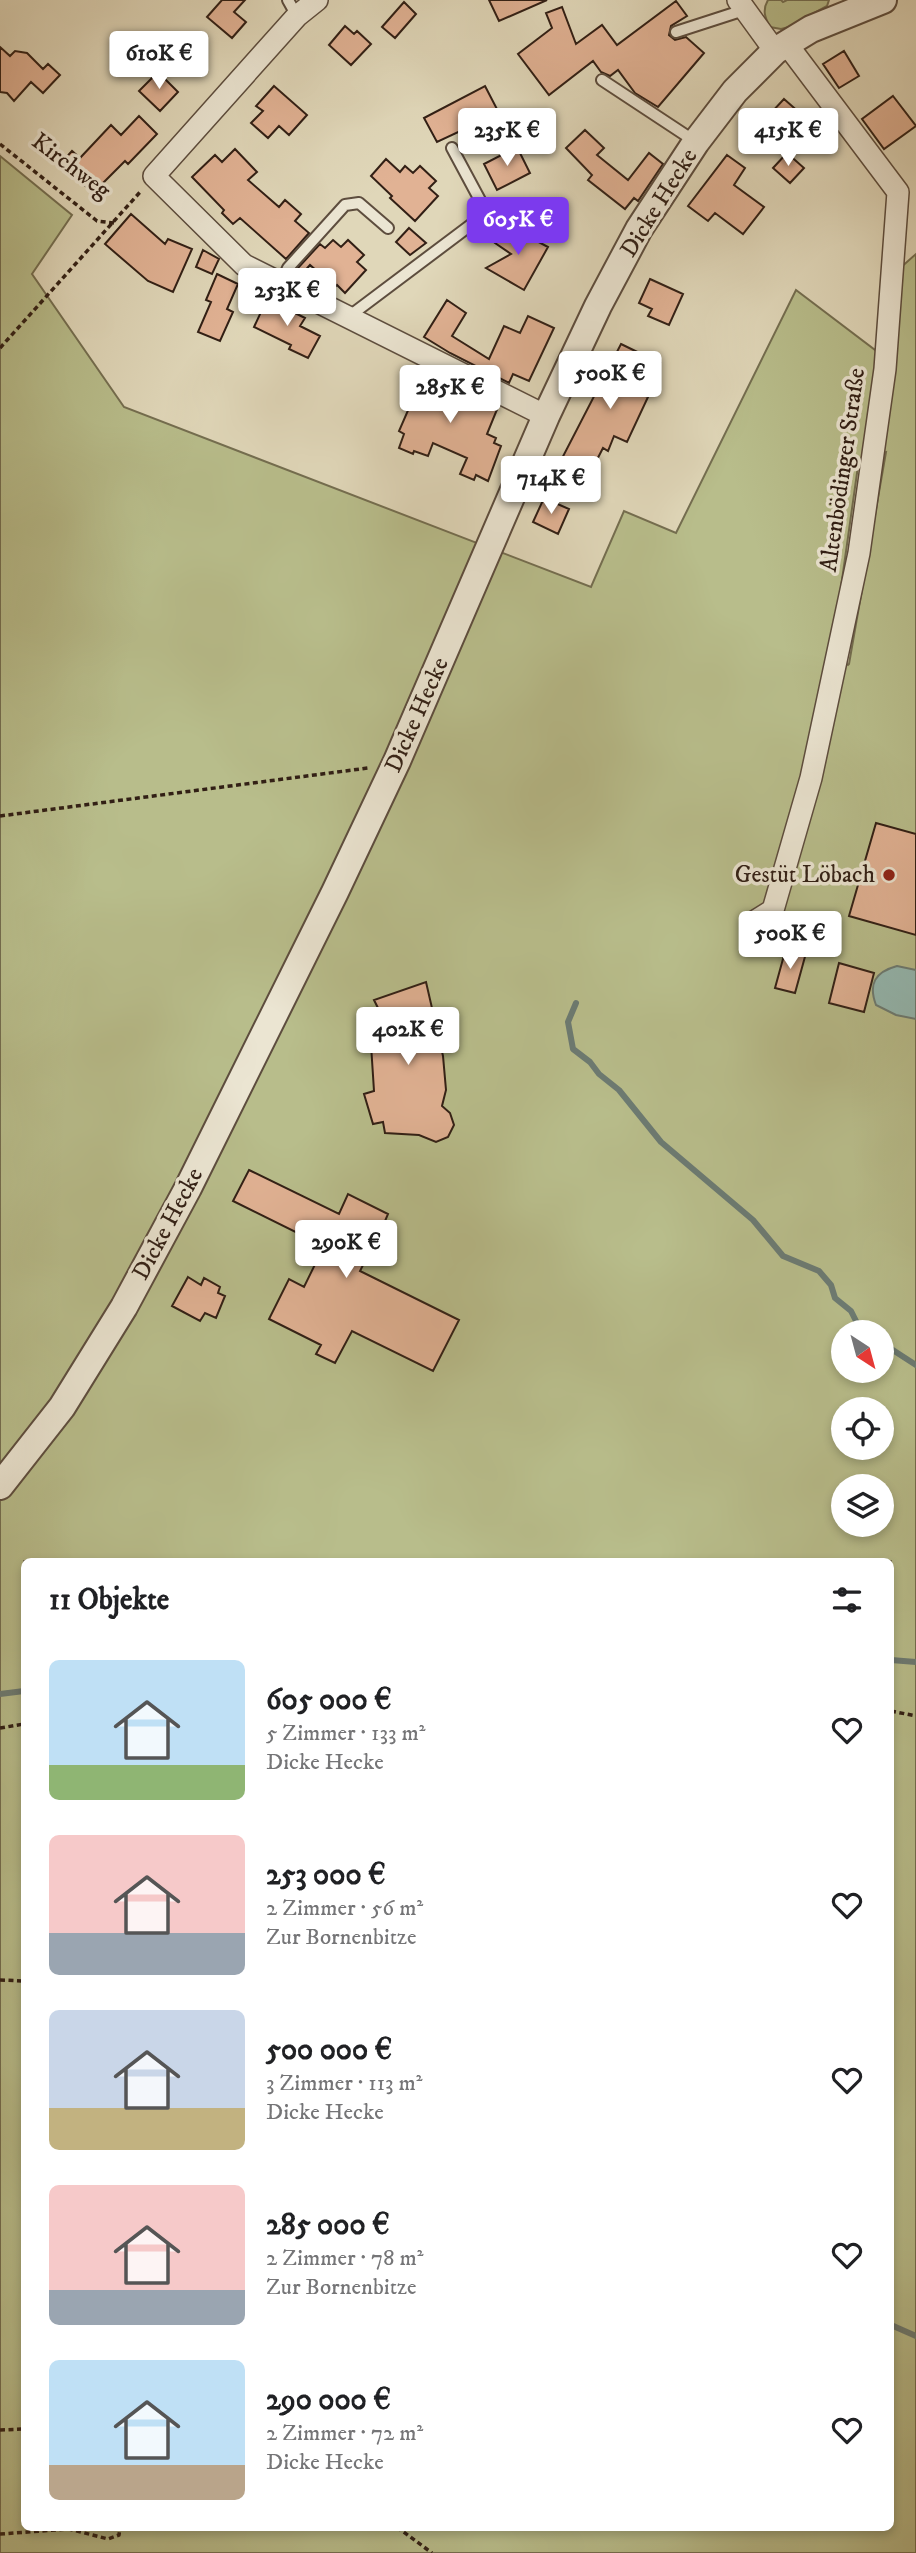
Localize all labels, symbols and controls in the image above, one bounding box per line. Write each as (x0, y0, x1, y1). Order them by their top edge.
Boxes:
pin: 610K € (102, 32, 216, 91)
text: 610K € (125, 39, 193, 68)
pin: 235K € (450, 108, 564, 168)
pin: 415K € (731, 108, 845, 168)
text: 235K € (474, 116, 540, 145)
text: 415K € (754, 116, 822, 145)
street label: Kirchweg (25, 126, 117, 206)
street label: Dicke Hecke (614, 143, 704, 263)
pin: 605K € (461, 198, 575, 257)
text: 605K € (483, 205, 553, 234)
pin: 253K € (230, 268, 344, 328)
text: 253K € (254, 276, 320, 305)
pin: 500K € (553, 352, 667, 411)
text: 500K € (575, 359, 645, 388)
pin: 285K € (393, 366, 507, 425)
street label: Altenbödinger Straße (814, 366, 872, 574)
text: 285K € (416, 373, 484, 402)
pin: 714K € (494, 456, 608, 516)
text: 714K € (517, 464, 585, 493)
street label: Dicke Hecke (378, 653, 456, 777)
place label: Gestüt Löbach (735, 860, 875, 890)
marker: Gestüt Löbach (881, 867, 897, 883)
pin: 500K € (733, 912, 847, 971)
text: 500K € (755, 919, 825, 948)
pin: 402K € (351, 1007, 465, 1067)
text: 402K € (372, 1015, 444, 1044)
street label: Dicke Hecke (126, 1163, 210, 1285)
pin: 290K € (289, 1220, 403, 1280)
text: 290K € (311, 1228, 381, 1257)
north arrow (831, 1320, 894, 1382)
map controls (831, 1320, 894, 1537)
button: locate (831, 1397, 894, 1460)
button: layers (831, 1474, 894, 1537)
icon: filters (828, 1581, 866, 1619)
text: 11 Objekte (49, 1582, 169, 1619)
text: 605 000 € (266, 1682, 392, 1719)
icon: home (105, 1688, 189, 1772)
icon: heart (828, 1711, 866, 1749)
text: 5 Zimmer · 133 m² (266, 1719, 426, 1748)
text: Dicke Hecke (266, 1748, 384, 1777)
text: 253 000 € (266, 1857, 386, 1894)
icon: home (105, 1863, 189, 1947)
icon: heart (828, 1886, 866, 1924)
text: 2 Zimmer · 56 m² (266, 1894, 423, 1923)
text: Zur Bornenbitze (266, 1923, 417, 1952)
text: 500 000 € (266, 2032, 392, 2069)
icon: home (105, 2038, 189, 2122)
icon: heart (828, 2061, 866, 2099)
text: 3 Zimmer · 113 m² (266, 2069, 423, 2098)
text: Dicke Hecke (266, 2098, 384, 2127)
text: 285 000 € (266, 2207, 390, 2244)
icon: home (105, 2213, 189, 2297)
icon: heart (828, 2236, 866, 2274)
text: 2 Zimmer · 78 m² (266, 2244, 424, 2273)
text: Zur Bornenbitze (266, 2273, 417, 2302)
text: 290 000 € (266, 2382, 391, 2419)
icon: home (105, 2388, 189, 2472)
icon: heart (828, 2411, 866, 2449)
text: 2 Zimmer · 72 m² (266, 2419, 423, 2448)
text: Dicke Hecke (266, 2448, 384, 2477)

